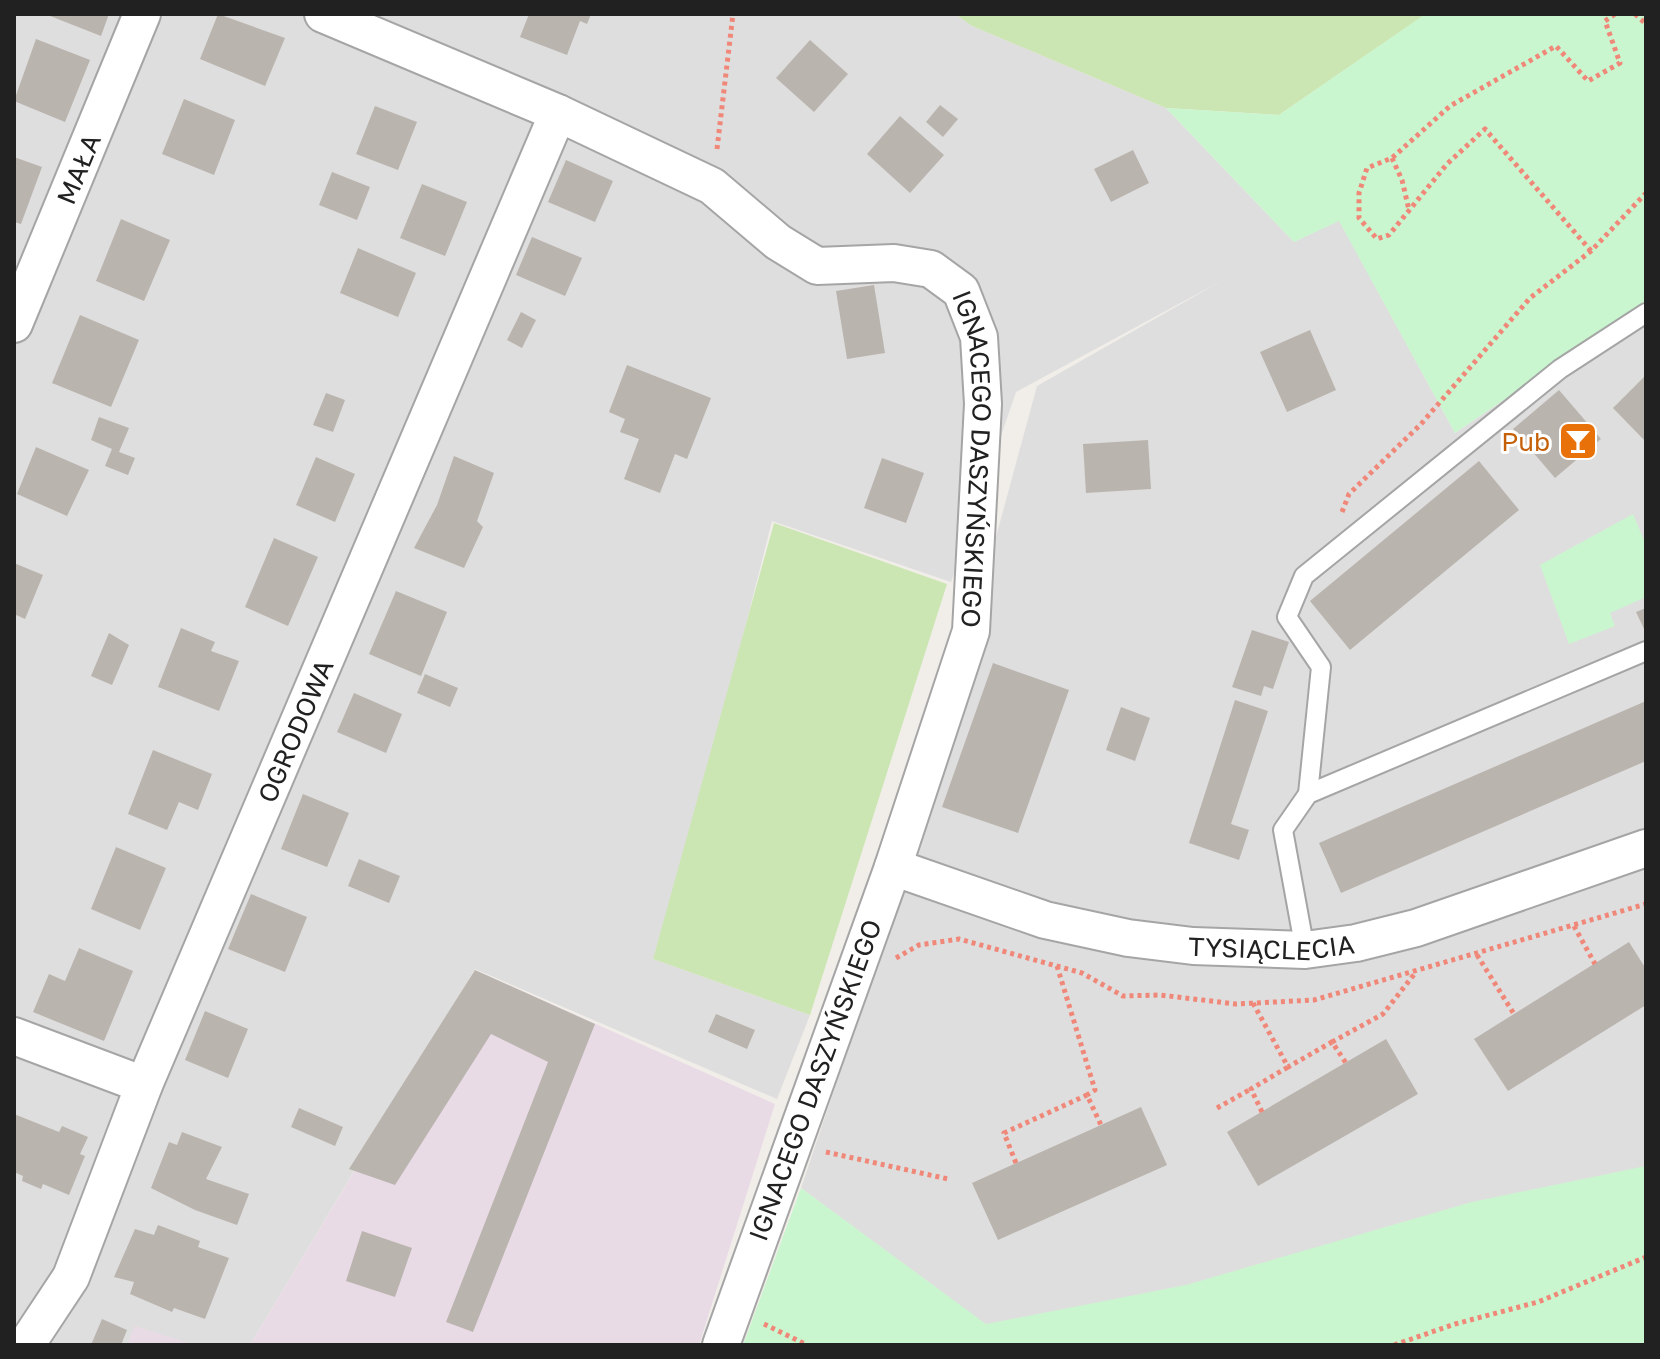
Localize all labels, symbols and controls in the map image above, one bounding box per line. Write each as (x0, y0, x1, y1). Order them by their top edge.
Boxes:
street label: MAŁA (50, 129, 106, 209)
street label: IGNACEGO DASZYŃSKIEGO (947, 286, 999, 629)
bar icon: Pub (1557, 420, 1599, 462)
place label: Pub (1501, 426, 1550, 457)
street label: OGRODOWA (251, 654, 339, 807)
street label: IGNACEGO DASZYŃSKIEGO (742, 915, 888, 1245)
street label: TYSIĄCLECIA (1188, 928, 1356, 966)

